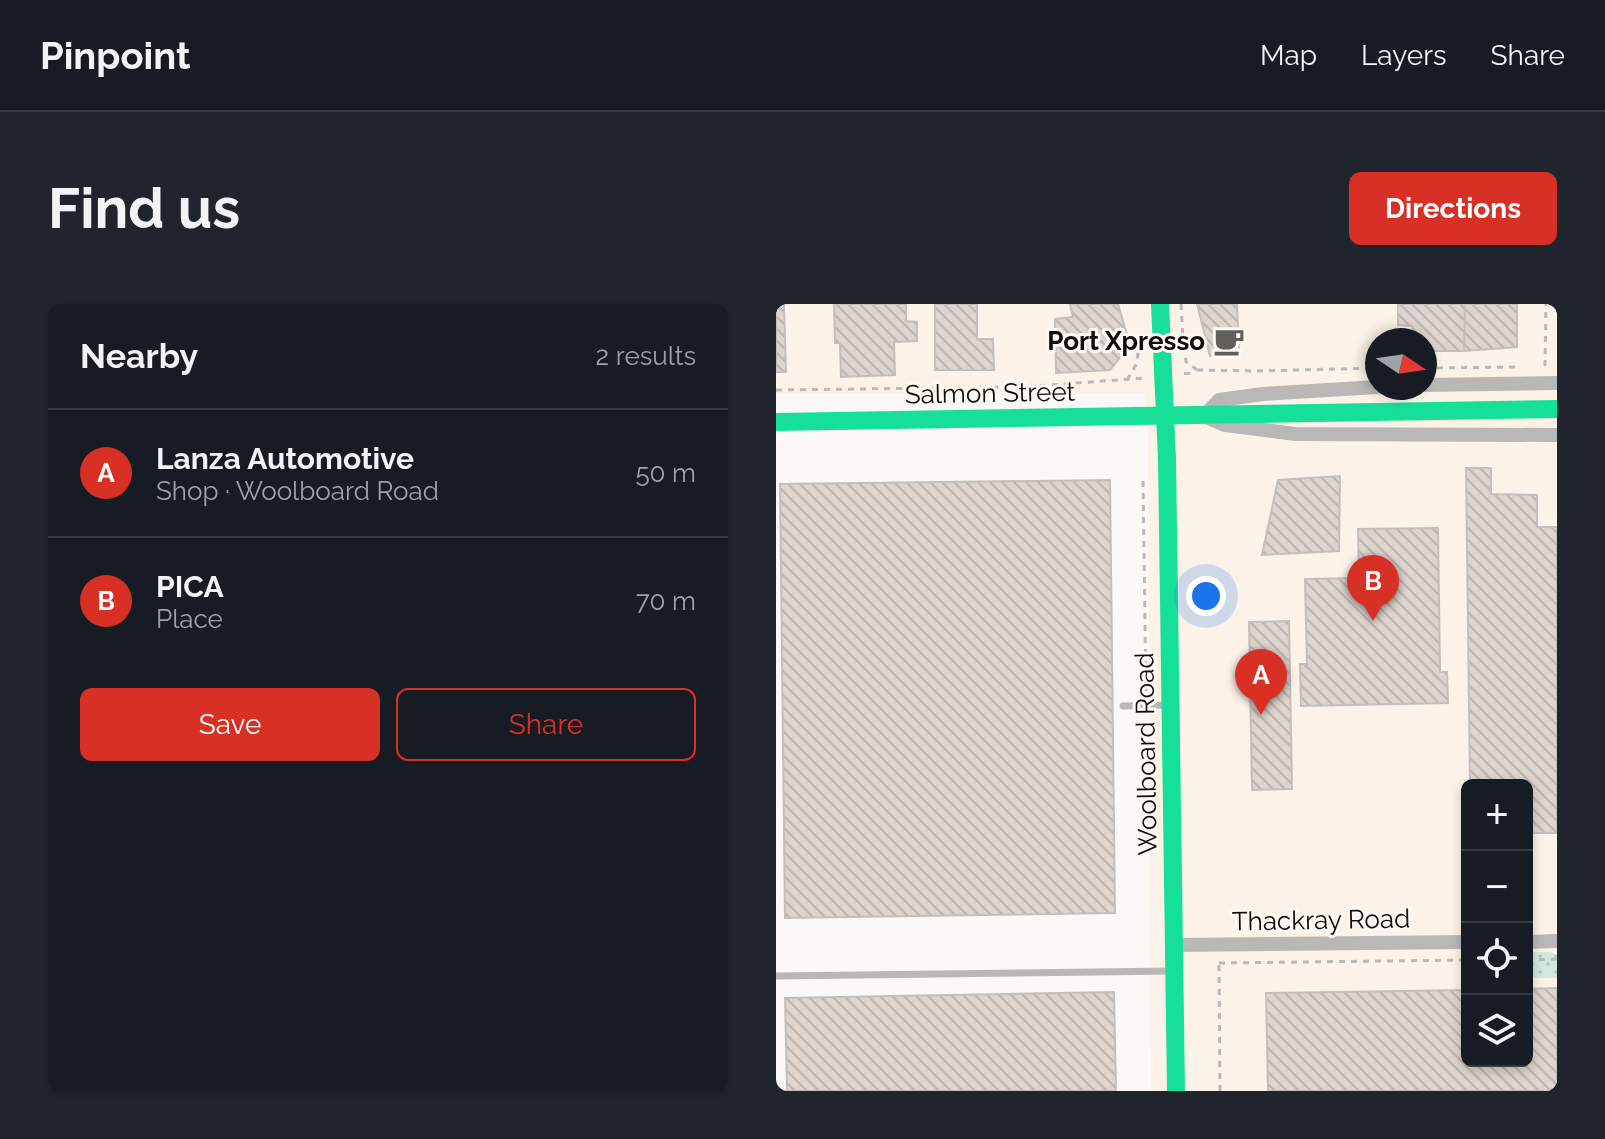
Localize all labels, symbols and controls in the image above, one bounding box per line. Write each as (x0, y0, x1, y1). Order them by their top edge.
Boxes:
text: Pinpoint (40, 33, 191, 78)
text: Map (1260, 39, 1317, 72)
text: Layers (1361, 39, 1447, 72)
text: Share (1491, 39, 1565, 72)
button: Directions (1349, 172, 1557, 245)
text: Find us (48, 175, 240, 241)
cafe icon: Port Xpresso (1212, 324, 1246, 358)
place label: Port Xpresso (1047, 326, 1205, 356)
north arrow (1365, 328, 1437, 400)
text: Nearby (80, 336, 198, 376)
text: 2 results (596, 341, 696, 371)
street label: Salmon Street (905, 377, 1076, 409)
text: Lanza Automotive (156, 441, 414, 476)
text: A (97, 458, 115, 488)
text: 50 m (635, 458, 696, 488)
text: Shop · Woolboard Road (156, 476, 439, 506)
pin: B (1347, 555, 1399, 621)
text: PICA (156, 569, 224, 604)
your location (1186, 576, 1226, 616)
text: B (97, 586, 115, 616)
text: 70 m (636, 586, 696, 616)
text: Place (156, 604, 223, 634)
pin: A (1235, 649, 1287, 715)
street label: Woolboard Road (1129, 652, 1163, 856)
button: Save (80, 688, 380, 761)
button: Share (396, 688, 696, 761)
map controls (1461, 779, 1533, 1067)
button: + (1461, 779, 1533, 851)
button: − (1461, 851, 1533, 923)
street label: Thackray Road (1232, 903, 1410, 937)
button: locate (1461, 923, 1533, 995)
button: layers (1461, 995, 1533, 1067)

